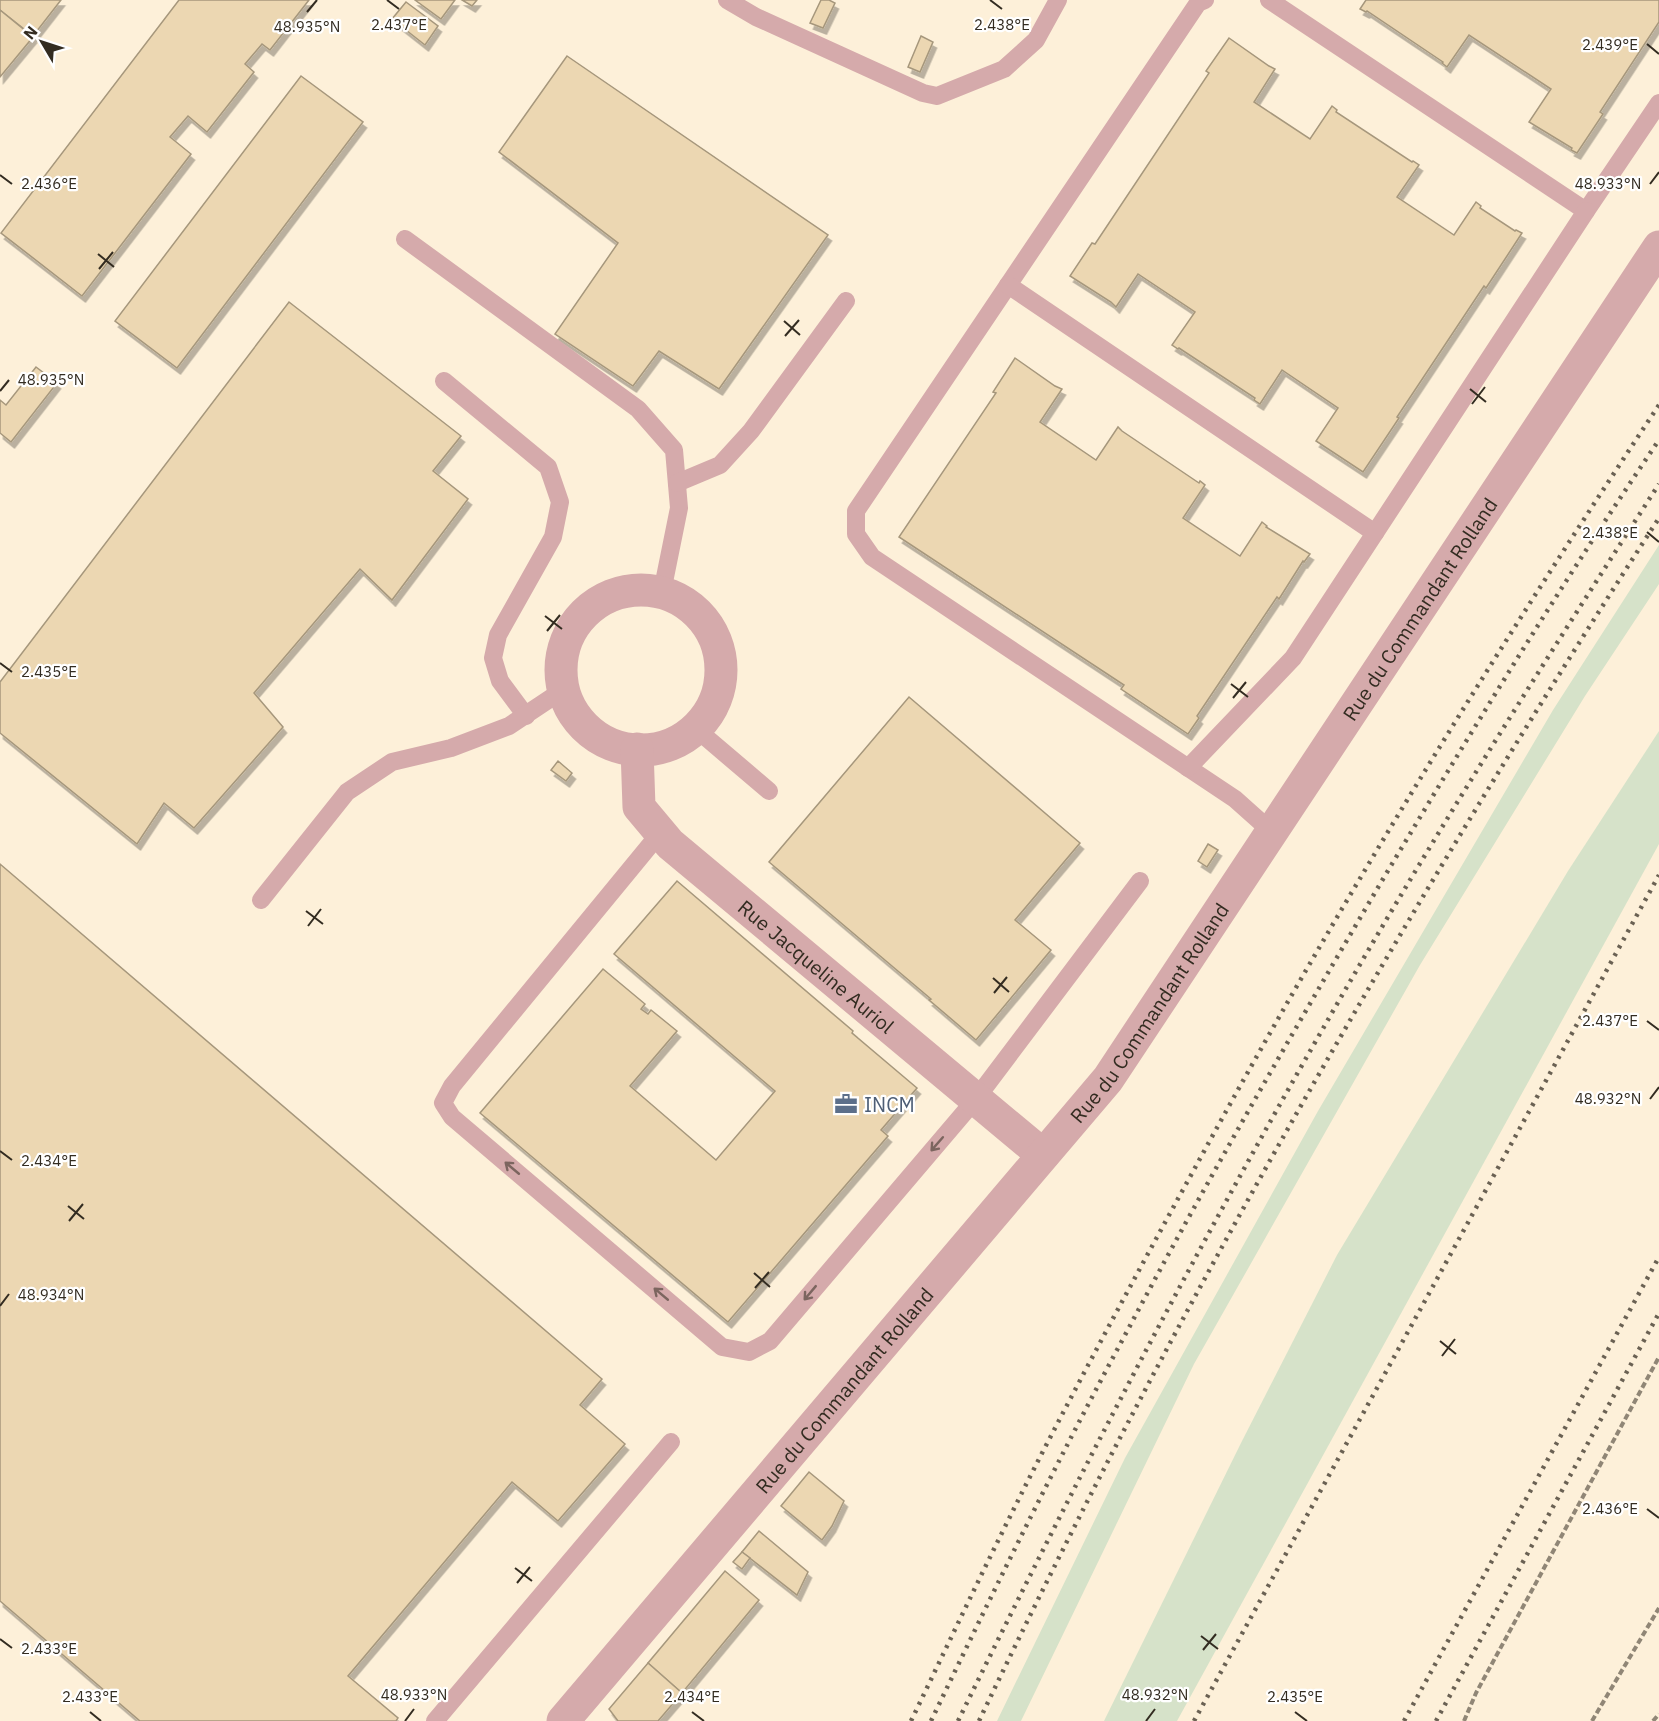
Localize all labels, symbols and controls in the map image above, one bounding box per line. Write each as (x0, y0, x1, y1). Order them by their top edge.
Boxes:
north arrow (12, 12, 72, 72)
text: 2.437°E (371, 15, 427, 34)
text: 2.438°E (974, 15, 1030, 34)
text: 48.935°N (274, 17, 340, 36)
text: N (19, 22, 42, 43)
text: 2.439°E (1582, 35, 1638, 54)
text: 2.436°E (21, 174, 77, 193)
text: 48.933°N (1575, 174, 1641, 193)
text: 48.935°N (18, 370, 84, 389)
street label: Rue du Commandant Rolland (1336, 492, 1503, 725)
text: 2.438°E (1582, 523, 1638, 542)
text: 2.435°E (21, 662, 77, 681)
street label: Rue Jacqueline Auriol (733, 893, 900, 1039)
street label: Rue du Commandant Rolland (1063, 897, 1235, 1128)
text: 2.437°E (1582, 1011, 1638, 1030)
text: 48.932°N (1575, 1089, 1641, 1108)
office icon: INCM (833, 1091, 859, 1117)
place label: INCM (864, 1091, 915, 1118)
one-way arrow (930, 1136, 944, 1151)
text: 2.434°E (21, 1151, 77, 1170)
one-way arrow (504, 1162, 520, 1175)
street label: Rue du Commandant Rolland (749, 1282, 939, 1499)
text: 48.934°N (18, 1285, 84, 1304)
one-way arrow (804, 1285, 817, 1301)
one-way arrow (653, 1288, 669, 1301)
text: 2.436°E (1582, 1499, 1638, 1518)
text: 2.433°E (21, 1639, 77, 1658)
text: 48.933°N (381, 1685, 447, 1704)
text: 48.932°N (1122, 1685, 1188, 1704)
text: 2.433°E (62, 1687, 118, 1706)
text: 2.434°E (664, 1687, 720, 1706)
text: 2.435°E (1267, 1687, 1323, 1706)

